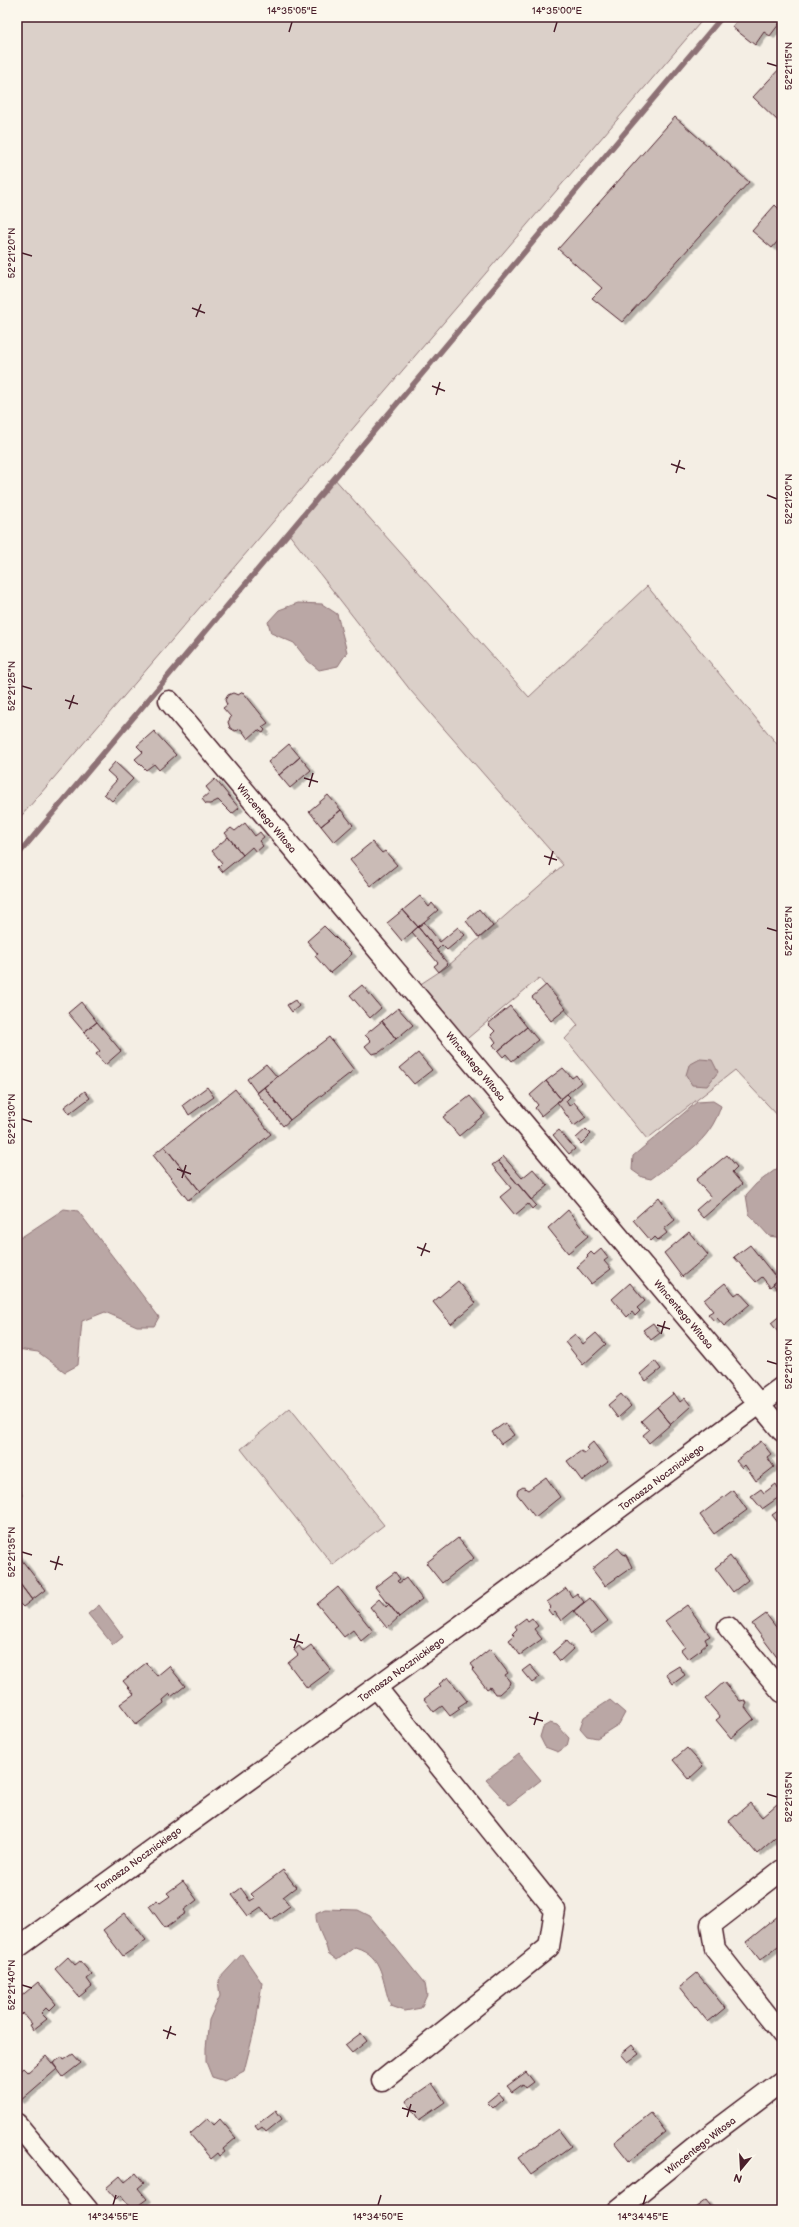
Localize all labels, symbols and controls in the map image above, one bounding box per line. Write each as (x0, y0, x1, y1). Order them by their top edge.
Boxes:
text: 14°35'05"E (267, 5, 318, 17)
text: 14°35'00"E (532, 5, 583, 17)
text: 52°21'15"N (783, 42, 795, 90)
text: 52°21'20"N (6, 228, 18, 278)
text: 52°21'20"N (783, 474, 795, 524)
text: 52°21'25"N (6, 661, 18, 711)
street label: Wincentego Witosa (234, 782, 299, 856)
text: 52°21'25"N (783, 906, 795, 956)
street label: Wincentego Witosa (443, 1030, 508, 1104)
text: 52°21'30"N (6, 1093, 18, 1145)
street label: Wincentego Witosa (651, 1278, 716, 1352)
text: 52°21'30"N (783, 1338, 795, 1390)
street label: Tomasza Nocznickiego (617, 1442, 707, 1514)
text: 52°21'35"N (6, 1527, 18, 1577)
street label: Tomasza Nocznickiego (356, 1634, 447, 1705)
text: 52°21'35"N (783, 1772, 795, 1822)
street label: Tomasza Nocznickiego (93, 1824, 184, 1895)
text: 52°21'40"N (6, 1959, 18, 2011)
street label: Wincentego Witosa (663, 2114, 738, 2177)
north arrow (721, 2149, 761, 2189)
text: N (732, 2171, 744, 2185)
text: 14°34'55"E (88, 2211, 139, 2223)
text: 14°34'50"E (353, 2211, 404, 2223)
text: 14°34'45"E (618, 2211, 669, 2223)

